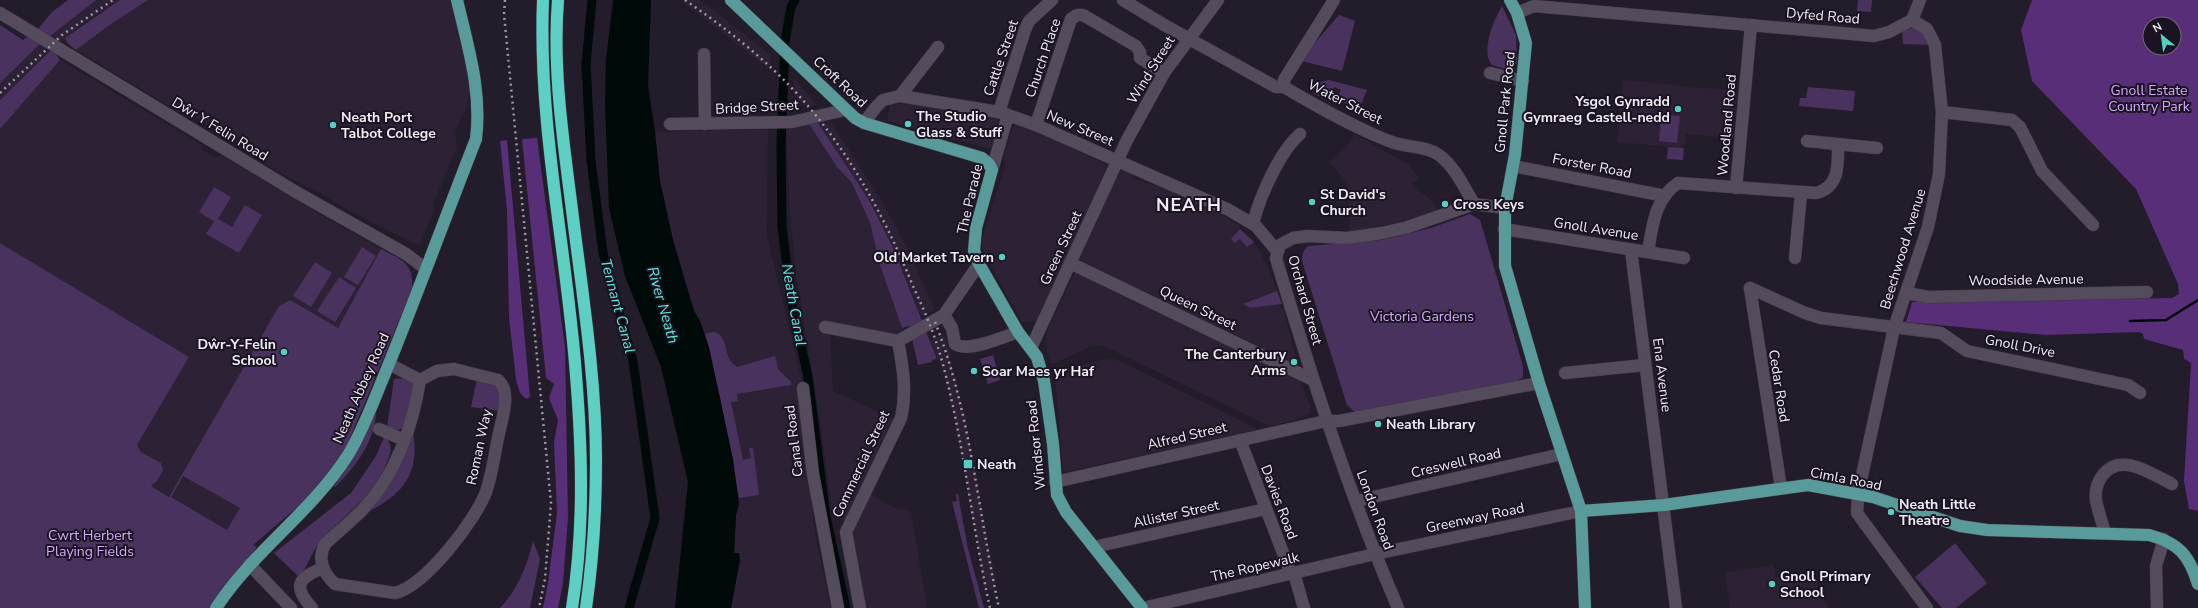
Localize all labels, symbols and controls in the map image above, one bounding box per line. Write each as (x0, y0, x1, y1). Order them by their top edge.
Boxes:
street label: Dyfed Road (1785, 3, 1861, 29)
street label: Church Place (1021, 16, 1065, 100)
north arrow (2142, 16, 2182, 56)
street label: Cattle Street (979, 17, 1023, 99)
text: N (2150, 19, 2165, 36)
street label: Wind Street (1123, 32, 1179, 108)
street label: Gnoll Park Road (1490, 50, 1520, 154)
street label: Croft Road (809, 52, 871, 112)
street label: Woodland Road (1713, 73, 1741, 177)
street label: Water Street (1305, 75, 1386, 129)
park label: Gnoll Estate Country Park (2108, 81, 2191, 116)
place label: Ysgol Gynradd Gymraeg Castell-nedd (1523, 92, 1670, 127)
street label: Dŵr Y Felin Road (168, 93, 272, 165)
street label: Bridge Street (715, 95, 799, 119)
marker: Ysgol Gynradd Gymraeg Castell-nedd (1673, 104, 1683, 114)
street label: New Street (1043, 105, 1117, 151)
place label: The Studio Glass & Stuff (916, 107, 1003, 142)
place label: Neath Port Talbot College (341, 108, 436, 143)
marker: The Studio Glass & Stuff (903, 119, 913, 129)
marker: Neath Port Talbot College (328, 120, 338, 130)
street label: Forster Road (1551, 149, 1633, 183)
street label: The Parade (953, 162, 987, 236)
place label: St David's Church (1320, 185, 1386, 220)
street label: Beechwood Avenue (1876, 186, 1930, 312)
district label: NEATH (1156, 193, 1222, 217)
place label: Cross Keys (1453, 195, 1524, 214)
marker: St David's Church (1307, 197, 1317, 207)
marker: Cross Keys (1440, 199, 1450, 209)
street label: Green Street (1036, 208, 1086, 288)
street label: Gnoll Avenue (1552, 213, 1640, 245)
place label: Old Market Tavern (873, 248, 994, 267)
marker: Old Market Tavern (997, 252, 1007, 262)
street label: Orchard Street (1283, 253, 1327, 347)
water label: Tennant Canal (596, 256, 640, 356)
water label: Neath Canal (777, 262, 811, 348)
water label: River Neath (642, 264, 684, 346)
street label: Woodside Avenue (1968, 269, 2084, 291)
street label: Queen Street (1156, 281, 1240, 335)
park label: Victoria Gardens (1369, 307, 1474, 326)
street label: Neath Abbey Road (328, 330, 394, 446)
street label: Gnoll Drive (1983, 330, 2057, 362)
place label: Dŵr-Y-Felin School (197, 335, 277, 370)
street label: Ena Avenue (1648, 337, 1676, 413)
place label: The Canterbury Arms (1184, 345, 1287, 380)
marker: Dŵr-Y-Felin School (279, 347, 289, 357)
street label: Cedar Road (1764, 348, 1794, 424)
marker: The Canterbury Arms (1289, 357, 1299, 367)
place label: Soar Maes yr Haf (982, 362, 1095, 381)
marker: Soar Maes yr Haf (969, 366, 979, 376)
street label: Windsor Road (1022, 399, 1050, 491)
street label: Canal Road (780, 404, 808, 478)
street label: Roman Way (462, 407, 496, 487)
street label: Commercial Street (828, 407, 894, 521)
place label: Neath Library (1386, 415, 1476, 434)
street label: Alfred Street (1145, 418, 1229, 454)
marker: Neath Library (1373, 419, 1383, 429)
street label: Creswell Road (1409, 443, 1503, 483)
place label: Neath (977, 455, 1016, 474)
marker: Neath (962, 458, 974, 470)
street label: Davies Road (1256, 462, 1302, 542)
street label: Cimla Road (1809, 463, 1883, 495)
street label: London Road (1352, 468, 1398, 552)
place label: Neath Little Theatre (1899, 495, 1976, 530)
street label: Allister Street (1131, 496, 1221, 532)
street label: Greenway Road (1424, 498, 1526, 538)
marker: Neath Little Theatre (1886, 507, 1896, 517)
park label: Cwrt Herbert Playing Fields (46, 526, 134, 561)
street label: The Ropewalk (1209, 547, 1302, 586)
place label: Gnoll Primary School (1780, 567, 1871, 602)
marker: Gnoll Primary School (1767, 579, 1777, 589)

